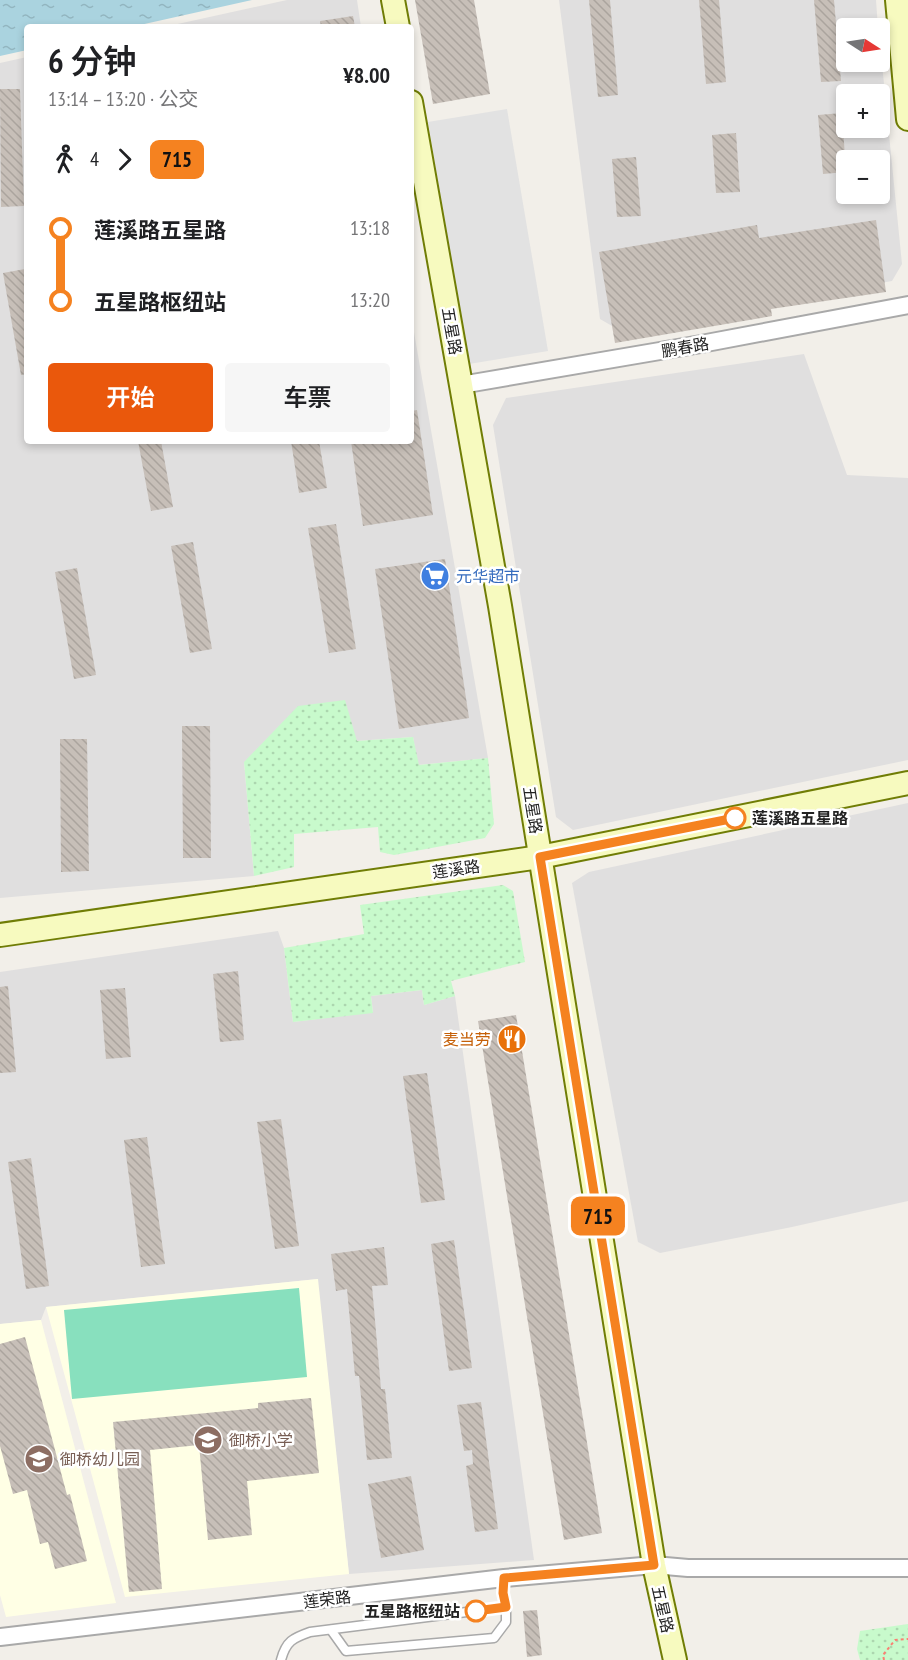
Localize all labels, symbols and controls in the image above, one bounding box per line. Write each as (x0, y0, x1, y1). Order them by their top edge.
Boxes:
north arrow (836, 18, 890, 72)
map controls (836, 18, 890, 204)
text: 6 分钟 (48, 39, 137, 82)
text: ¥8.00 (343, 61, 390, 89)
button: + (836, 84, 890, 138)
text: 13:14 – 13:20 · 公交 (48, 86, 199, 112)
icon: walk (48, 143, 81, 176)
icon: forward (108, 143, 141, 176)
text: 4 (90, 146, 99, 172)
text: 715 (162, 146, 192, 173)
button: − (836, 150, 890, 204)
text: 13:18 (350, 215, 390, 241)
text: 莲溪路五星路 (94, 216, 226, 244)
text: 13:20 (350, 287, 390, 313)
text: 五星路枢纽站 (94, 288, 226, 316)
street label: 五星路 (438, 306, 466, 356)
street label: 鹏春路 (660, 333, 710, 361)
button: 开始 (48, 363, 213, 432)
button: 车票 (225, 363, 390, 432)
supermarket icon: 元华超市 (419, 560, 451, 592)
place label: 元华超市 (456, 566, 520, 586)
street label: 五星路 (519, 785, 547, 835)
marker: 莲溪路五星路 (724, 807, 746, 829)
place label: 莲溪路五星路 (752, 808, 848, 828)
street label: 莲溪路 (431, 856, 481, 882)
restaurant icon: 麦当劳 (496, 1023, 528, 1055)
place label: 麦当劳 (443, 1029, 491, 1049)
line badge: 715 (564, 1196, 632, 1236)
text: 715 (583, 1203, 613, 1230)
school or university icon: 御桥小学 (192, 1424, 224, 1456)
place label: 御桥小学 (229, 1430, 293, 1450)
school or university icon: 御桥幼儿园 (23, 1443, 55, 1475)
place label: 御桥幼儿园 (60, 1449, 140, 1469)
street label: 五星路 (648, 1583, 678, 1635)
street label: 莲荣路 (302, 1586, 352, 1612)
marker: 五星路枢纽站 (465, 1600, 487, 1622)
place label: 五星路枢纽站 (364, 1601, 460, 1621)

